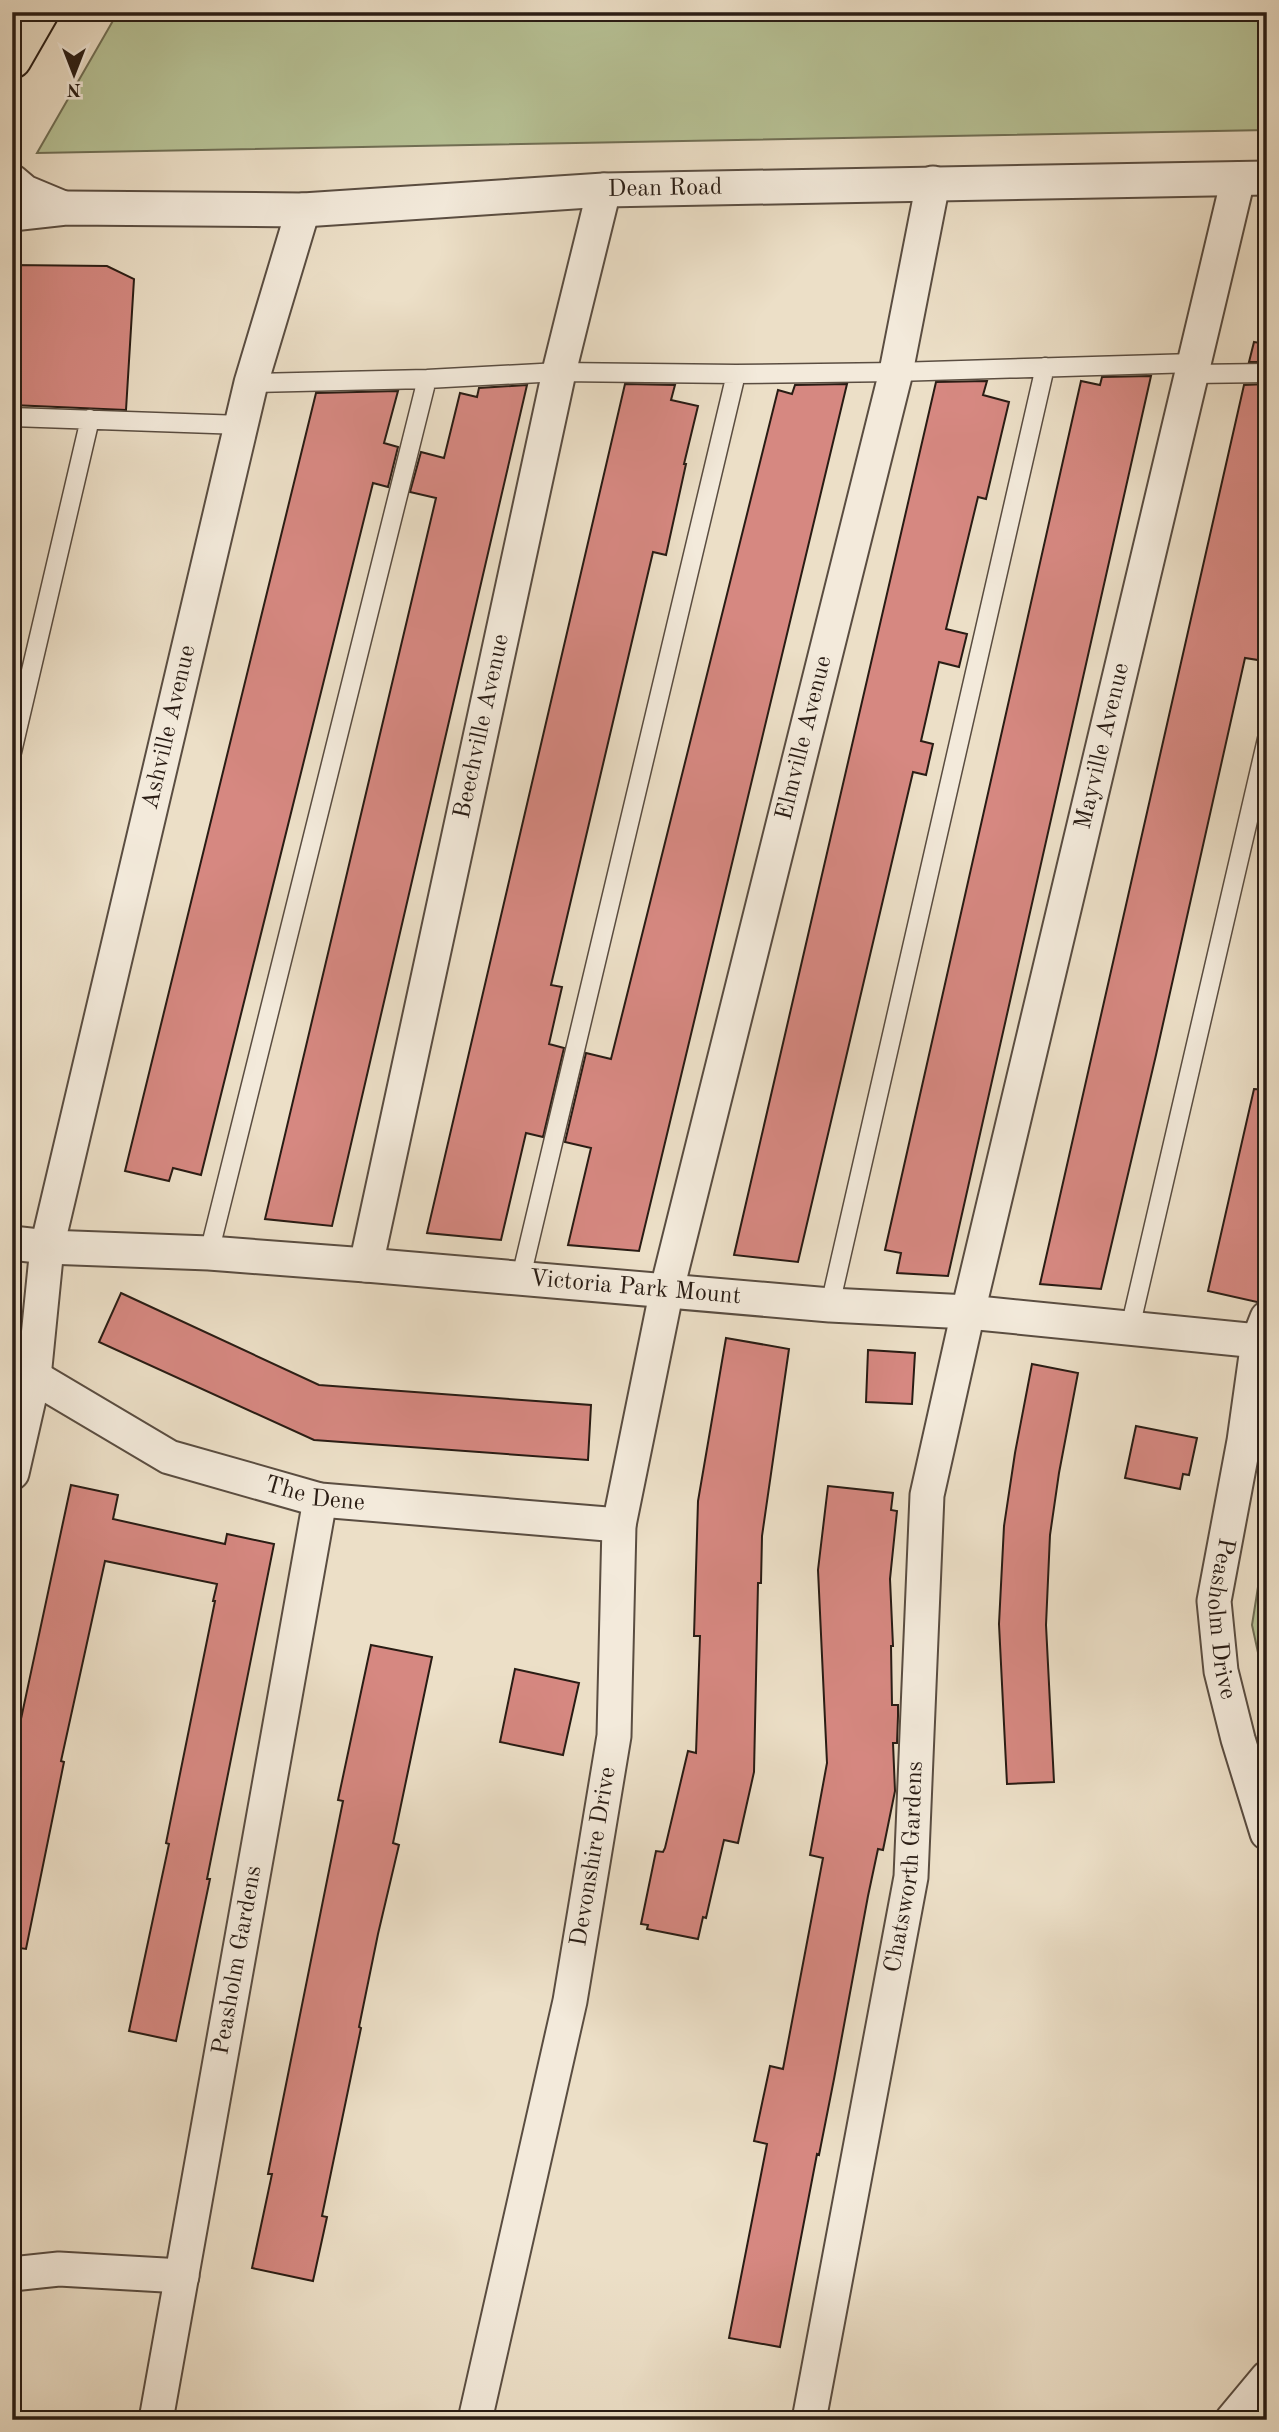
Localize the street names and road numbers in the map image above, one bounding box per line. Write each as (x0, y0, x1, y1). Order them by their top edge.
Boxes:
street label: Dean Road (607, 176, 723, 202)
street label: Beechville Avenue (451, 632, 514, 821)
street label: Ashville Avenue (139, 643, 201, 812)
street label: Elmville Avenue (773, 653, 837, 823)
street label: Mayville Avenue (1071, 660, 1134, 832)
street label: Victoria Park Mount (529, 1267, 742, 1309)
street label: The Dene (262, 1473, 366, 1516)
street label: Peasholm Drive (1202, 1536, 1240, 1702)
street label: Chatsworth Gardens (881, 1760, 928, 1975)
street label: Devonshire Drive (567, 1765, 621, 1948)
street label: Peasholm Gardens (209, 1864, 267, 2057)

